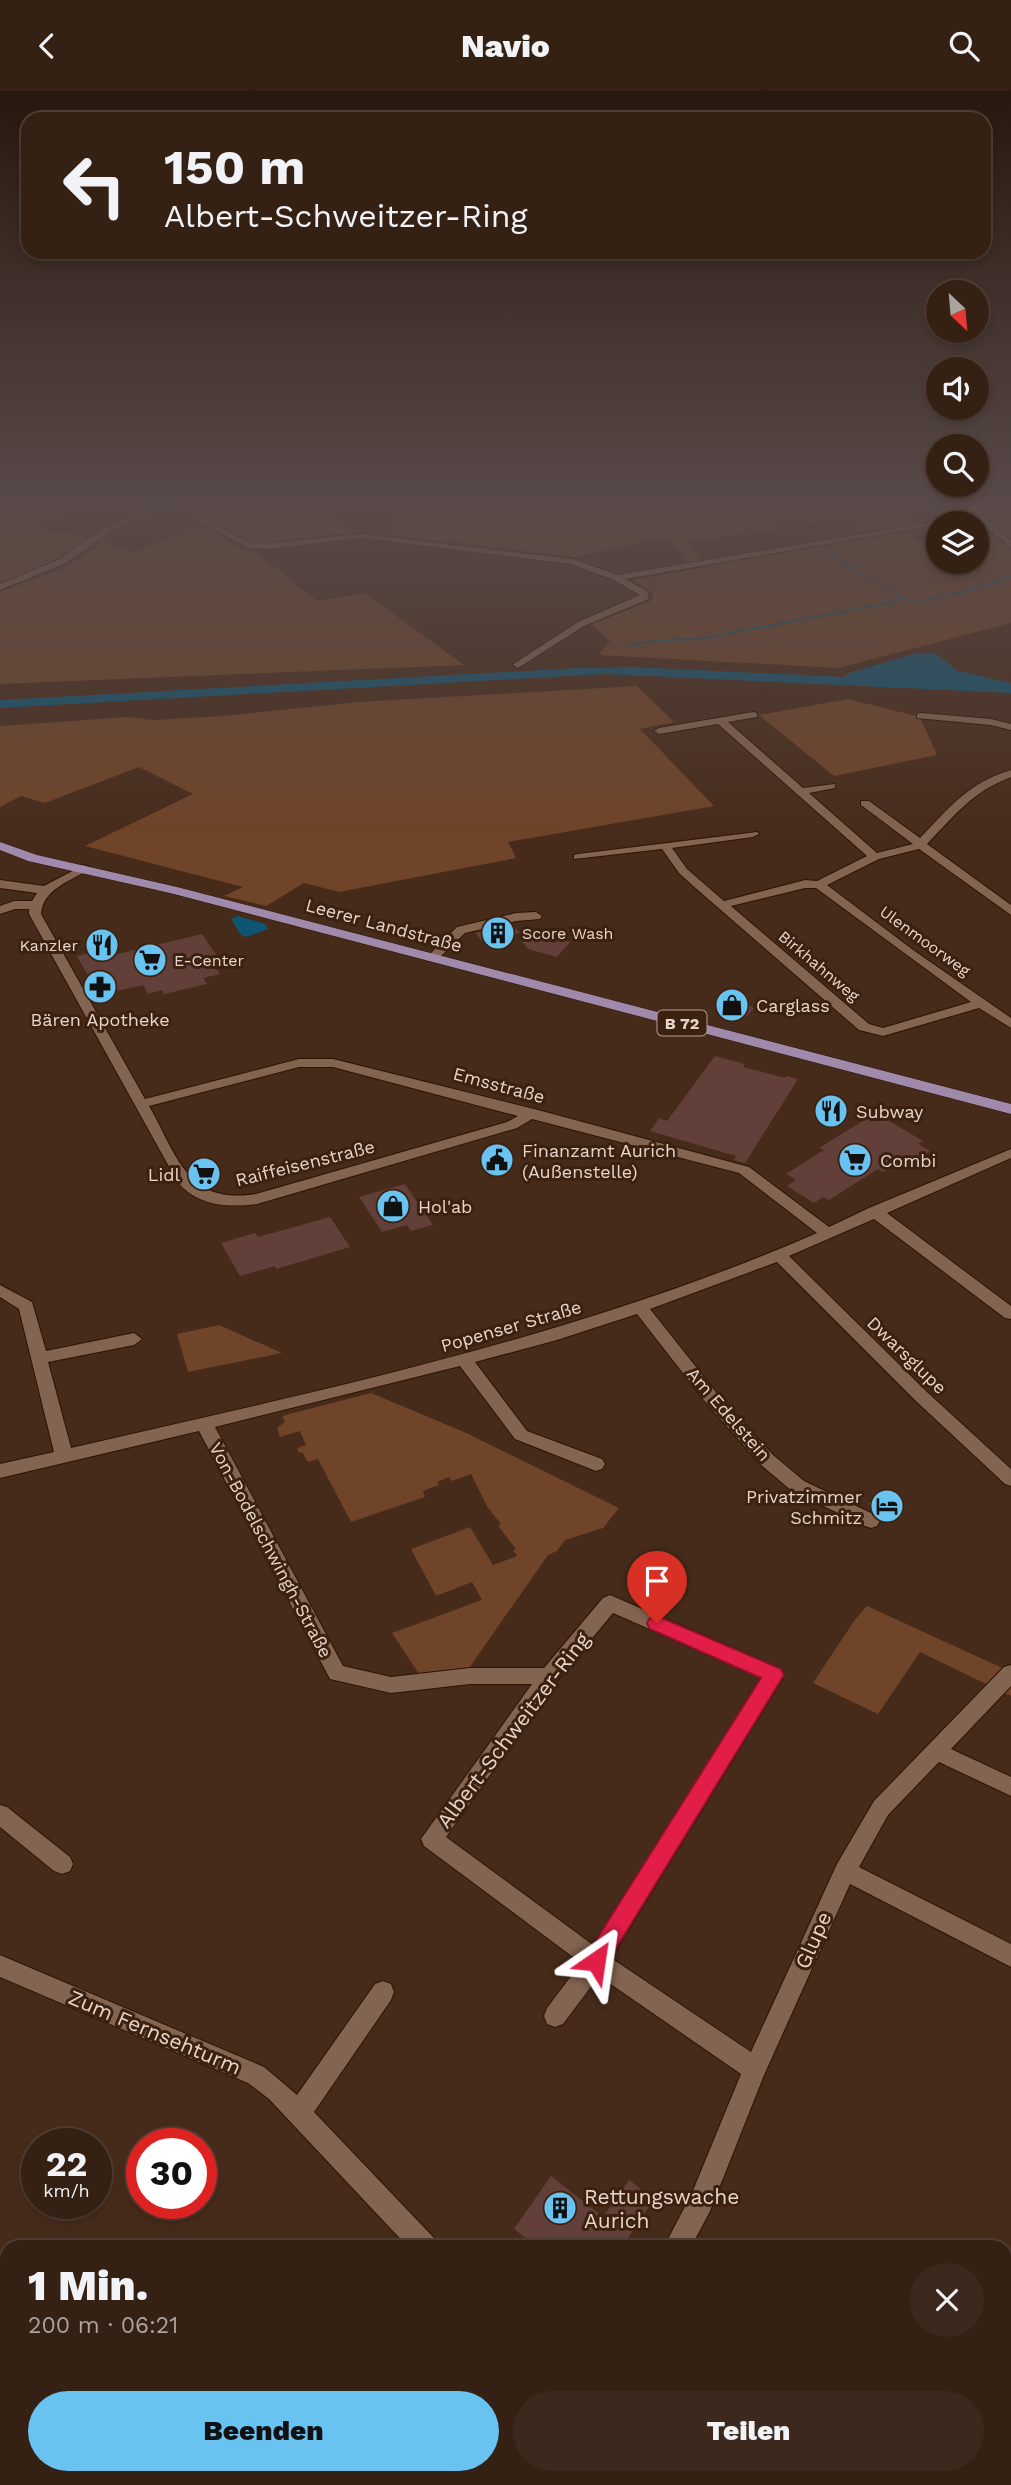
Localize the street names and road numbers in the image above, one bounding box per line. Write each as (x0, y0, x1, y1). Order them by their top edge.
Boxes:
street label: Leerer Landstraße (304, 894, 464, 956)
street label: Ulenmoorweg (876, 902, 974, 980)
street label: Birkhahnweg (775, 927, 864, 1006)
road number: B 72 (658, 1011, 706, 1035)
street label: Emsstraße (451, 1063, 547, 1107)
street label: Raiffeisenstraße (233, 1136, 377, 1190)
street label: Popenser Straße (438, 1296, 584, 1356)
street label: Dwarsglupe (863, 1312, 951, 1398)
street label: Am Edelstein (683, 1363, 775, 1465)
street label: Von-Bodelschwingh-Straße (205, 1439, 337, 1661)
street label: Albert-Schweitzer-Ring (431, 1627, 595, 1833)
street label: Glupe (789, 1908, 837, 1972)
street label: Zum Fernsehturm (65, 1984, 245, 2080)

